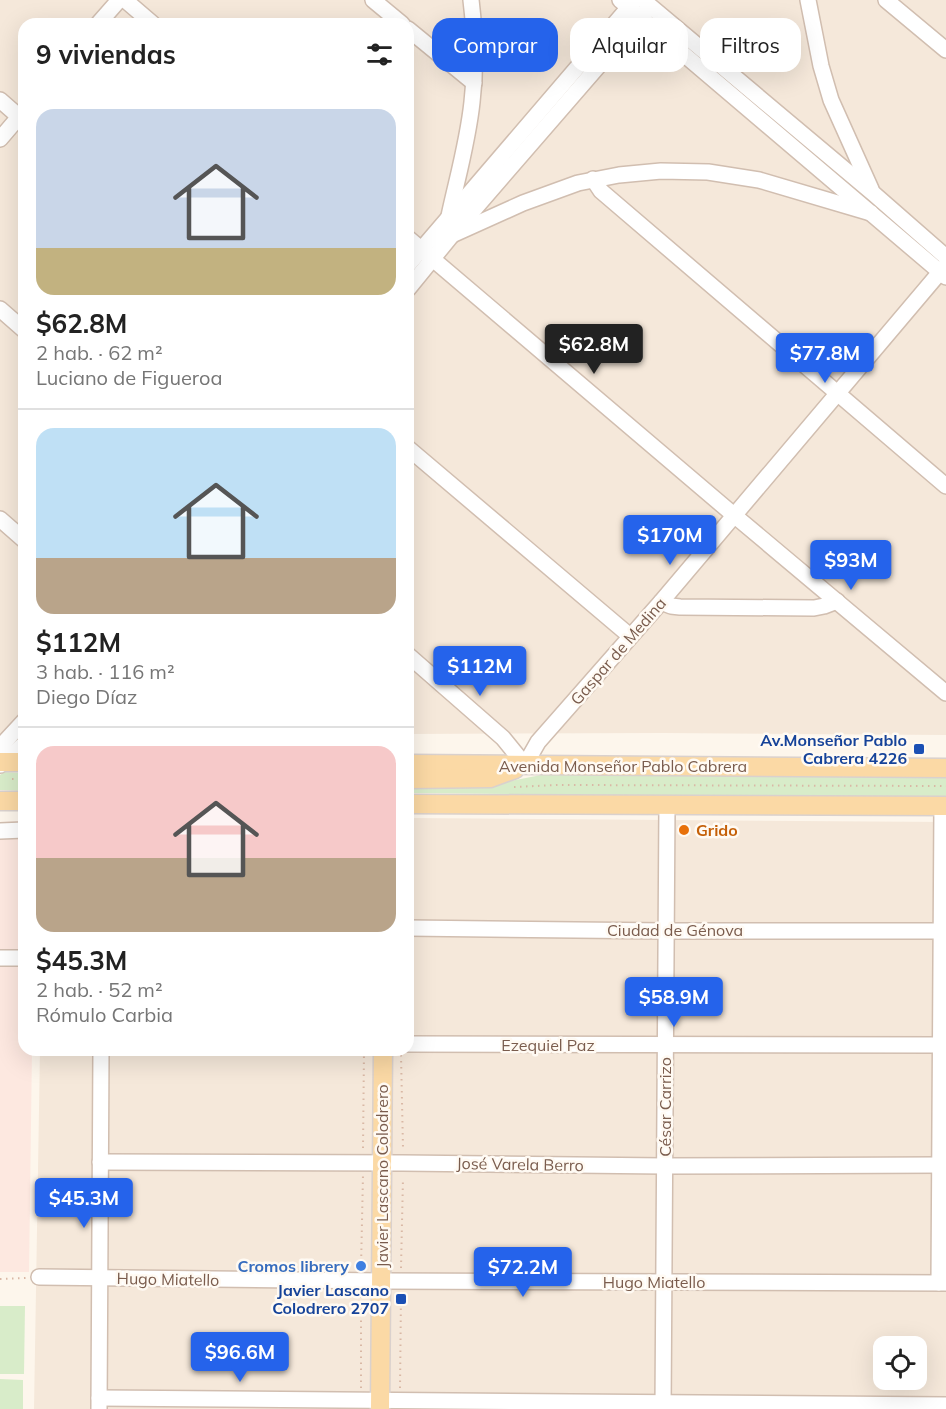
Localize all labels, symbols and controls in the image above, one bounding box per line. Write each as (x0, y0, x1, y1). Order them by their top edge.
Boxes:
chip: Comprar (432, 18, 558, 72)
chip: Alquilar (570, 18, 688, 72)
chip: Filtros (700, 18, 801, 72)
text: 9 viviendas (36, 38, 176, 71)
icon: filters (363, 38, 396, 71)
icon: home (162, 148, 270, 256)
text: $62.8M (36, 307, 127, 340)
pin: $62.8M (545, 324, 643, 375)
text: $62.8M (559, 331, 629, 356)
pin: $77.8M (776, 333, 874, 384)
text: 2 hab. · 62 m² (36, 340, 163, 365)
text: $77.8M (790, 340, 860, 365)
text: Luciano de Figueroa (36, 365, 222, 390)
icon: home (162, 467, 270, 575)
pin: $170M (628, 515, 712, 566)
text: $170M (637, 522, 703, 547)
pin: $93M (815, 540, 887, 591)
text: $93M (824, 547, 878, 572)
street label: Gaspar de Medina (566, 593, 670, 709)
text: $112M (36, 626, 121, 659)
pin: $112M (438, 646, 522, 697)
text: $112M (447, 653, 513, 678)
text: 3 hab. · 116 m² (36, 659, 175, 684)
text: Diego Díaz (36, 684, 137, 709)
place label: Av.Monseñor Pablo Cabrera 4226 (760, 730, 907, 768)
marker: Av.Monseñor Pablo Cabrera 4226 (912, 742, 926, 756)
street label: Avenida Monseñor Pablo Cabrera (499, 756, 747, 776)
icon: home (162, 785, 270, 893)
place label: Grido (696, 820, 738, 840)
marker: Grido (677, 823, 691, 837)
street label: Ciudad de Génova (607, 920, 743, 940)
text: $45.3M (36, 944, 127, 977)
text: 2 hab. · 52 m² (36, 977, 163, 1002)
pin: $58.9M (625, 977, 723, 1028)
text: $58.9M (639, 984, 709, 1009)
text: Rómulo Carbia (36, 1002, 173, 1027)
street label: Ezequiel Paz (501, 1035, 595, 1055)
street label: César Carrizo (655, 1057, 675, 1157)
street label: Javier Lascano Colodrero (372, 1084, 392, 1268)
street label: José Varela Berro (456, 1153, 584, 1175)
pin: $45.3M (35, 1178, 133, 1229)
text: $45.3M (49, 1185, 119, 1210)
pin: $72.2M (474, 1247, 572, 1298)
text: $72.2M (488, 1254, 558, 1279)
place label: Cromos librery (237, 1256, 349, 1276)
marker: Cromos librery (354, 1259, 368, 1273)
street label: Hugo Miatello (117, 1268, 219, 1290)
street label: Hugo Miatello (603, 1272, 705, 1292)
place label: Javier Lascano Colodrero 2707 (272, 1280, 389, 1318)
marker: Javier Lascano Colodrero 2707 (394, 1292, 408, 1306)
pin: $96.6M (191, 1332, 289, 1383)
map controls (873, 1336, 927, 1390)
button: locate (873, 1336, 927, 1390)
text: $96.6M (205, 1339, 275, 1364)

